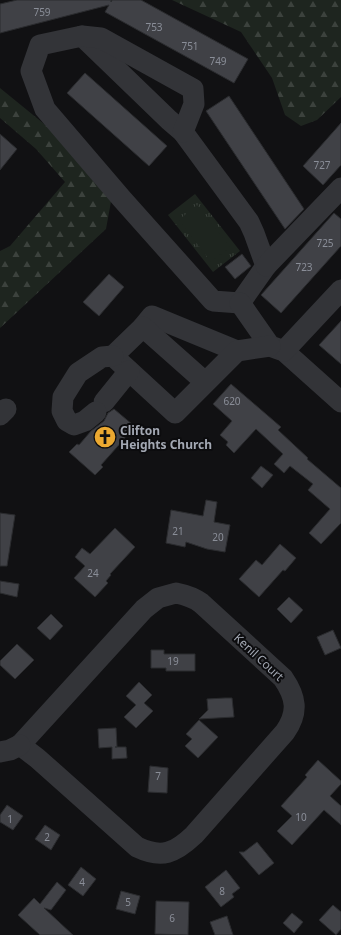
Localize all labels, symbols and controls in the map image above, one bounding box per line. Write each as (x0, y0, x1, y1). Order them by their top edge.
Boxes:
house number: 759 (33, 5, 51, 19)
house number: 753 (145, 20, 163, 34)
house number: 751 (181, 39, 199, 53)
house number: 749 (209, 54, 227, 68)
house number: 727 (313, 158, 331, 172)
house number: 725 (316, 236, 334, 250)
house number: 723 (295, 260, 313, 274)
house number: 620 (223, 394, 241, 408)
place label: Clifton Heights Church (120, 422, 212, 453)
church icon: Clifton Heights Church (92, 424, 118, 450)
house number: 21 (172, 524, 184, 538)
house number: 20 (212, 530, 224, 544)
house number: 24 (87, 566, 99, 580)
street label: Kenil Court (230, 629, 288, 685)
house number: 19 (167, 654, 179, 668)
house number: 7 (155, 769, 161, 783)
house number: 10 (295, 810, 307, 824)
house number: 1 (7, 812, 13, 826)
house number: 2 (44, 830, 50, 844)
house number: 4 (79, 875, 85, 889)
house number: 8 (219, 884, 225, 898)
house number: 5 (125, 895, 131, 909)
house number: 6 (169, 911, 175, 925)

